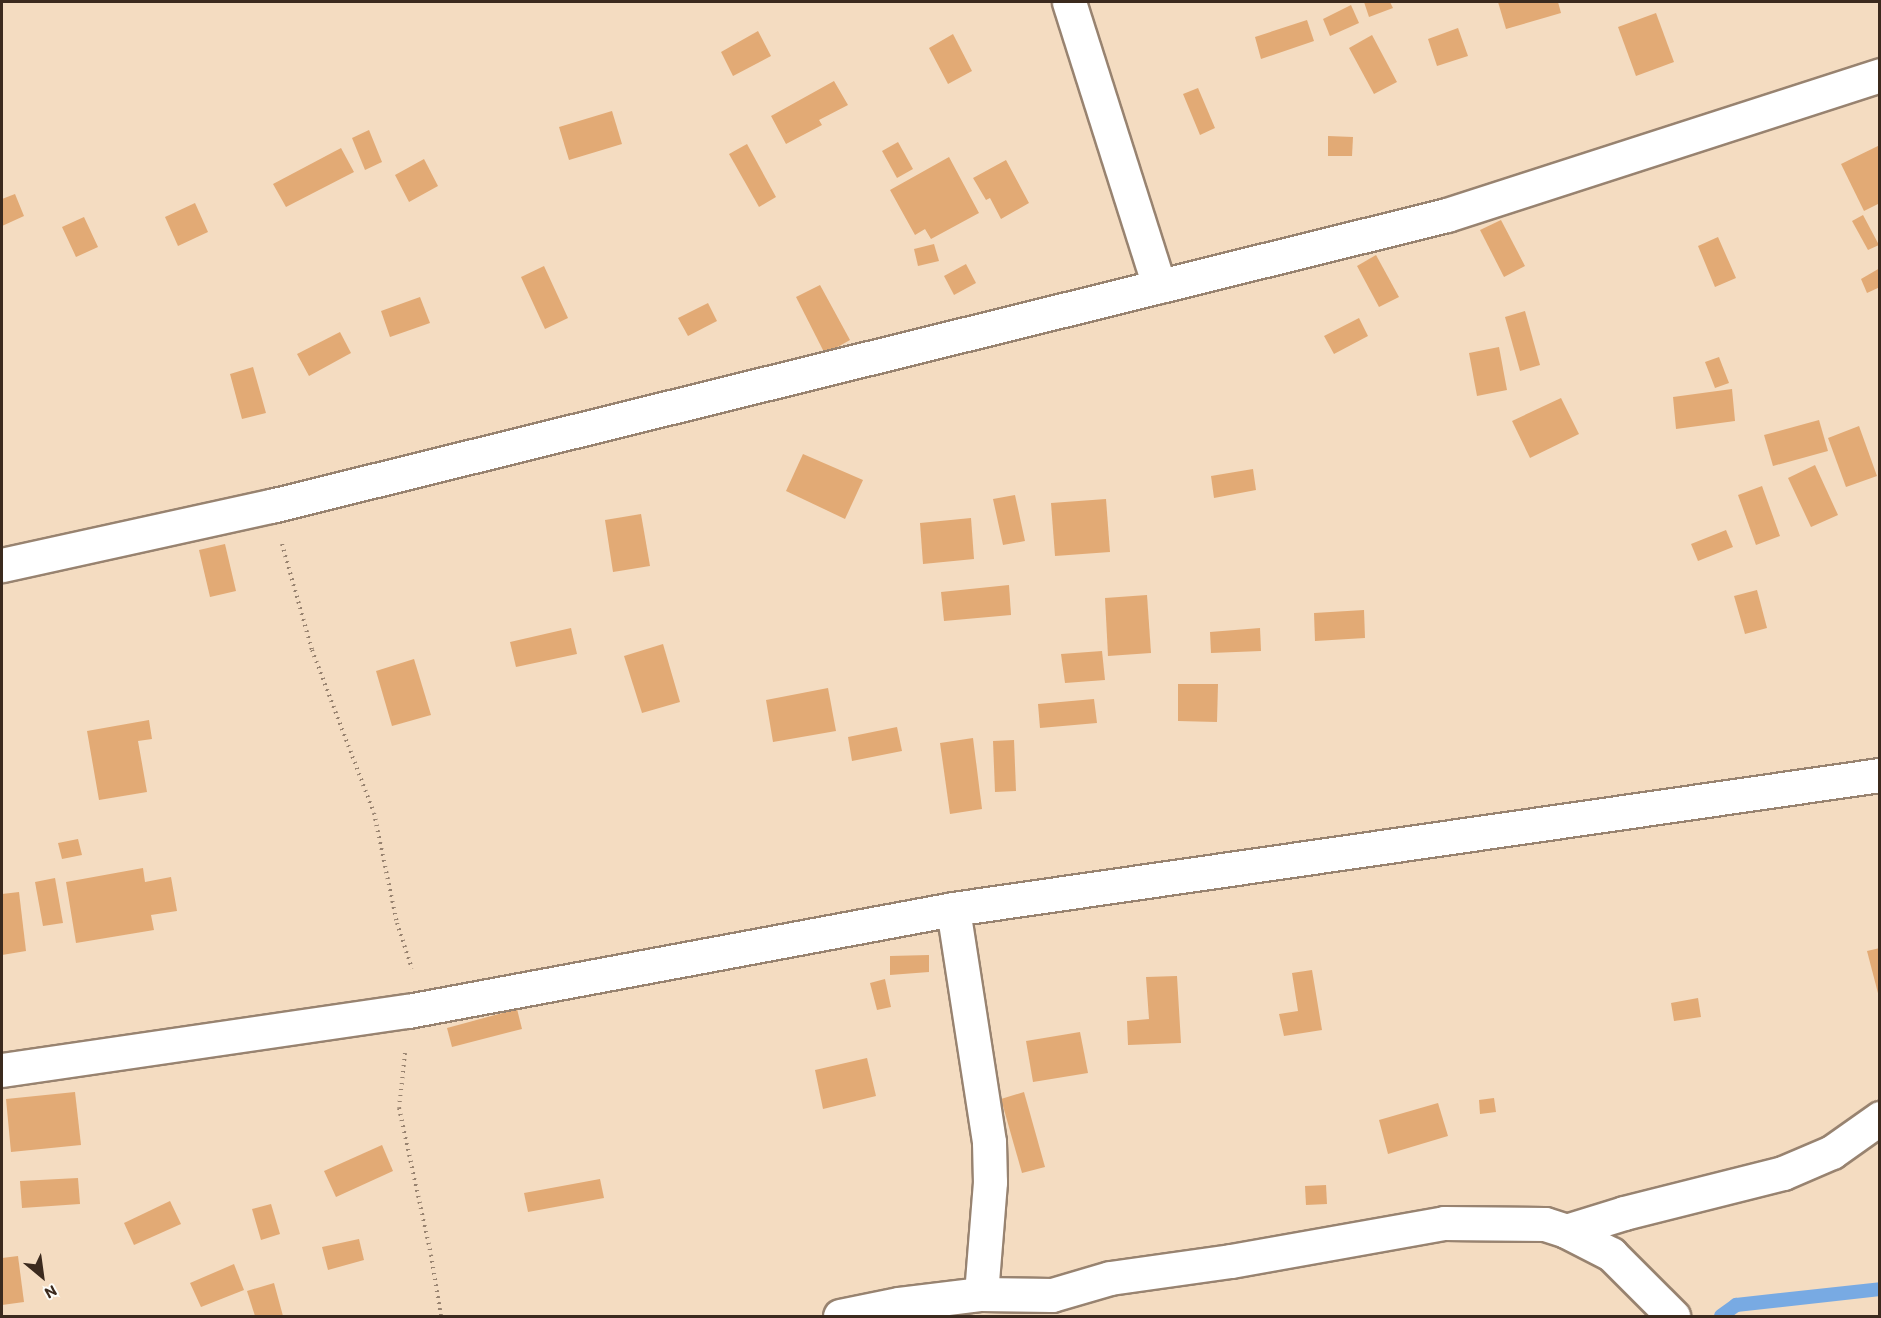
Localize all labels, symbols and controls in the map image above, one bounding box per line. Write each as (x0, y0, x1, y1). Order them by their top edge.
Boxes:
north arrow (12, 1246, 72, 1306)
text: N (42, 1281, 60, 1303)

